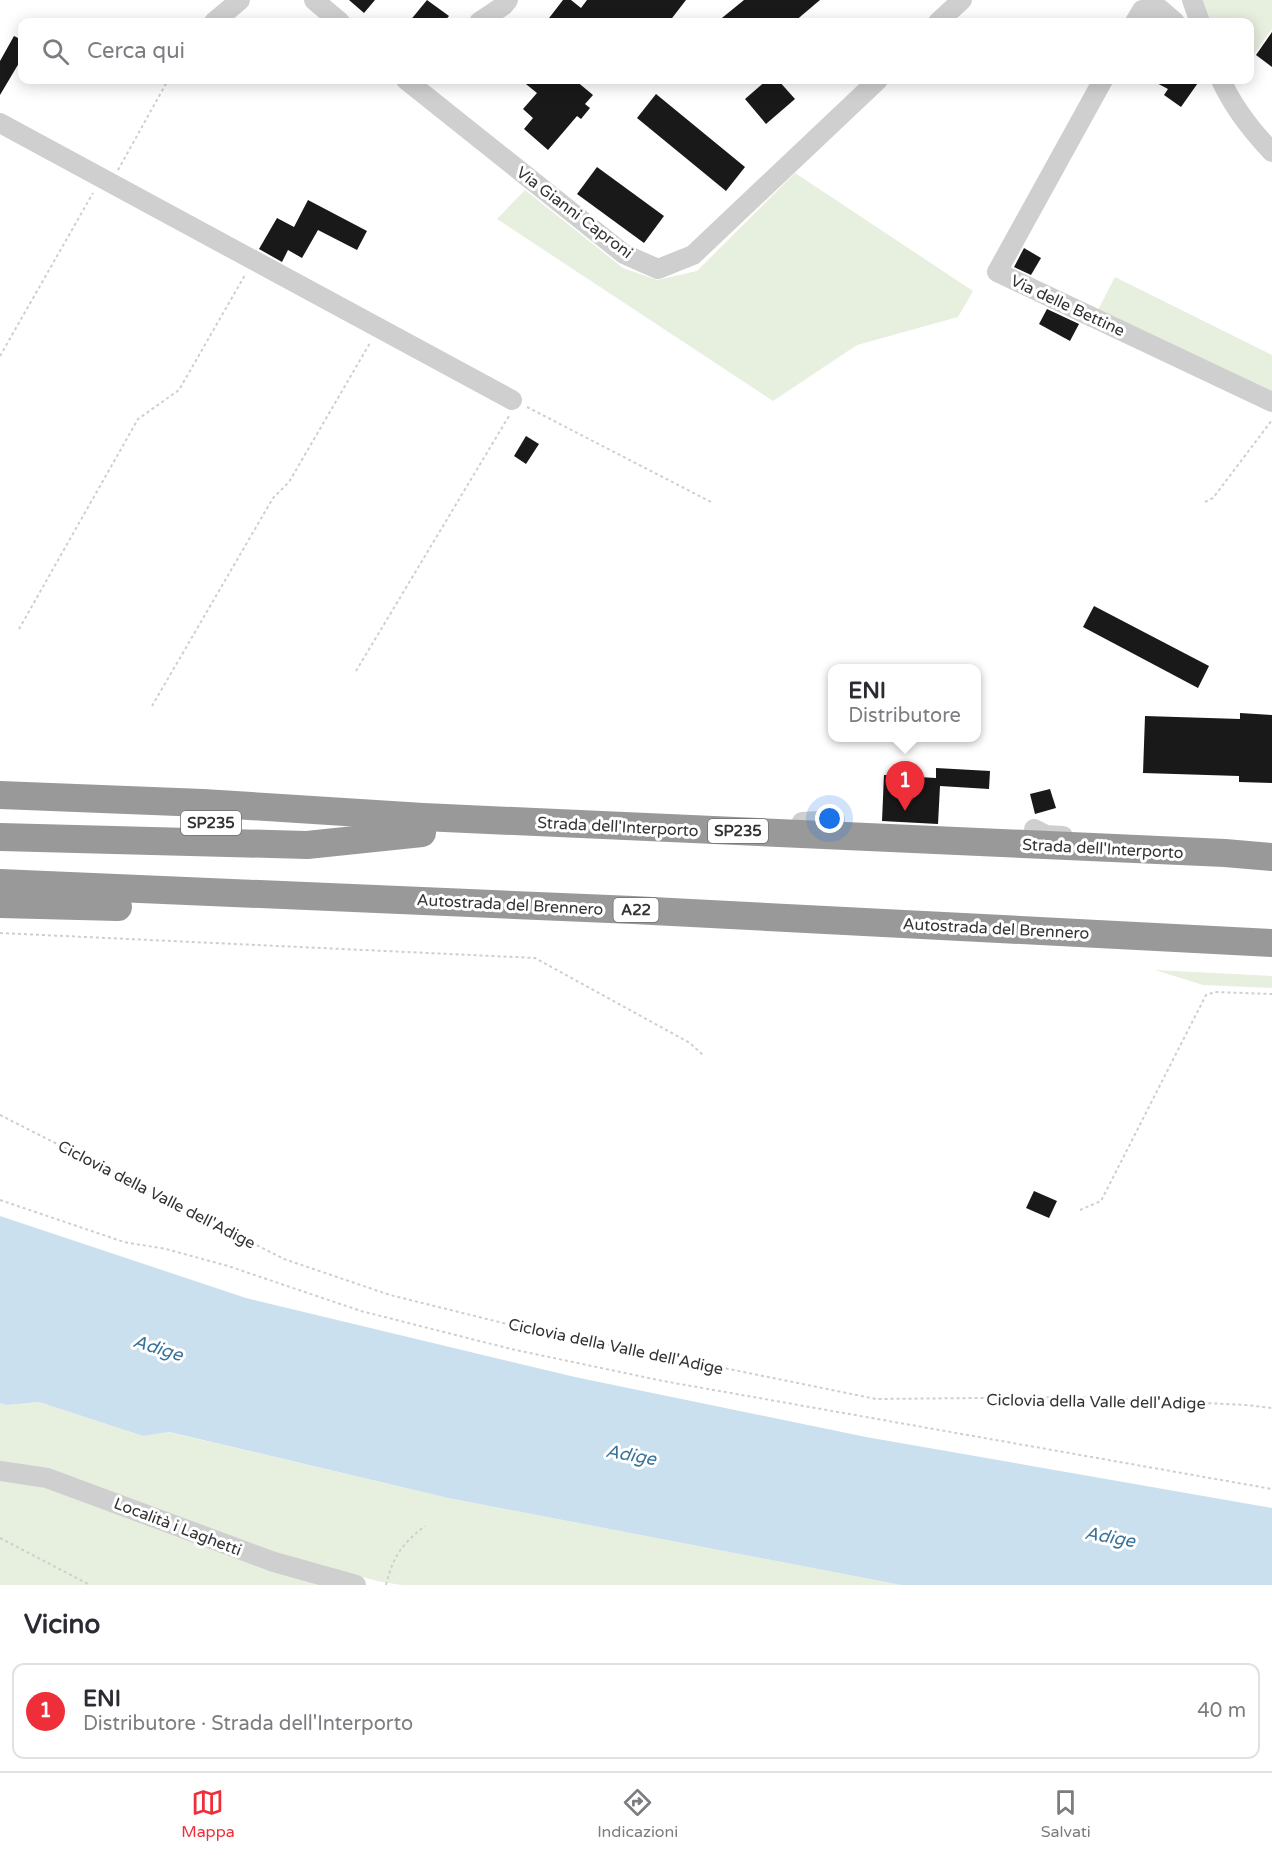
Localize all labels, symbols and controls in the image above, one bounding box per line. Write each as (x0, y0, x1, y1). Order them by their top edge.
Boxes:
search box (18, 18, 1254, 84)
icon: search (39, 35, 72, 68)
text: Cerca qui (87, 38, 185, 64)
street label: Via Gianni Caproni (512, 163, 636, 263)
street label: Via delle Bettine (1007, 271, 1128, 341)
popup (828, 664, 981, 742)
text: ENI (848, 678, 886, 704)
text: Distributore (848, 704, 961, 728)
pin: 1 (886, 762, 924, 811)
your location (815, 804, 844, 833)
road number: SP235 (181, 811, 241, 835)
street label: Strada dell'Interporto (537, 813, 699, 841)
road number: SP235 (708, 819, 768, 843)
street label: Strada dell'Interporto (1022, 835, 1184, 863)
street label: Autostrada del Brennero (416, 890, 604, 920)
road number: A22 (614, 898, 658, 922)
street label: Autostrada del Brennero (902, 914, 1090, 944)
street label: Ciclovia della Valle dell'Adige (54, 1136, 259, 1254)
street label: Ciclovia della Valle dell'Adige (507, 1314, 725, 1380)
water label: Adige (131, 1330, 186, 1366)
street label: Ciclovia della Valle dell'Adige (986, 1390, 1206, 1414)
water label: Adige (604, 1440, 659, 1470)
street label: Località i Laghetti (111, 1493, 244, 1560)
water label: Adige (1083, 1522, 1138, 1552)
text: Vicino (24, 1609, 100, 1640)
text: ENI (83, 1686, 121, 1712)
text: 1 (39, 1699, 52, 1723)
text: 40 m (1197, 1699, 1246, 1723)
text: Distributore · Strada dell'Interporto (83, 1712, 413, 1736)
tab: Mappa (181, 1786, 235, 1842)
tab: Indicazioni (597, 1786, 678, 1842)
tab: Salvati (1041, 1786, 1091, 1842)

